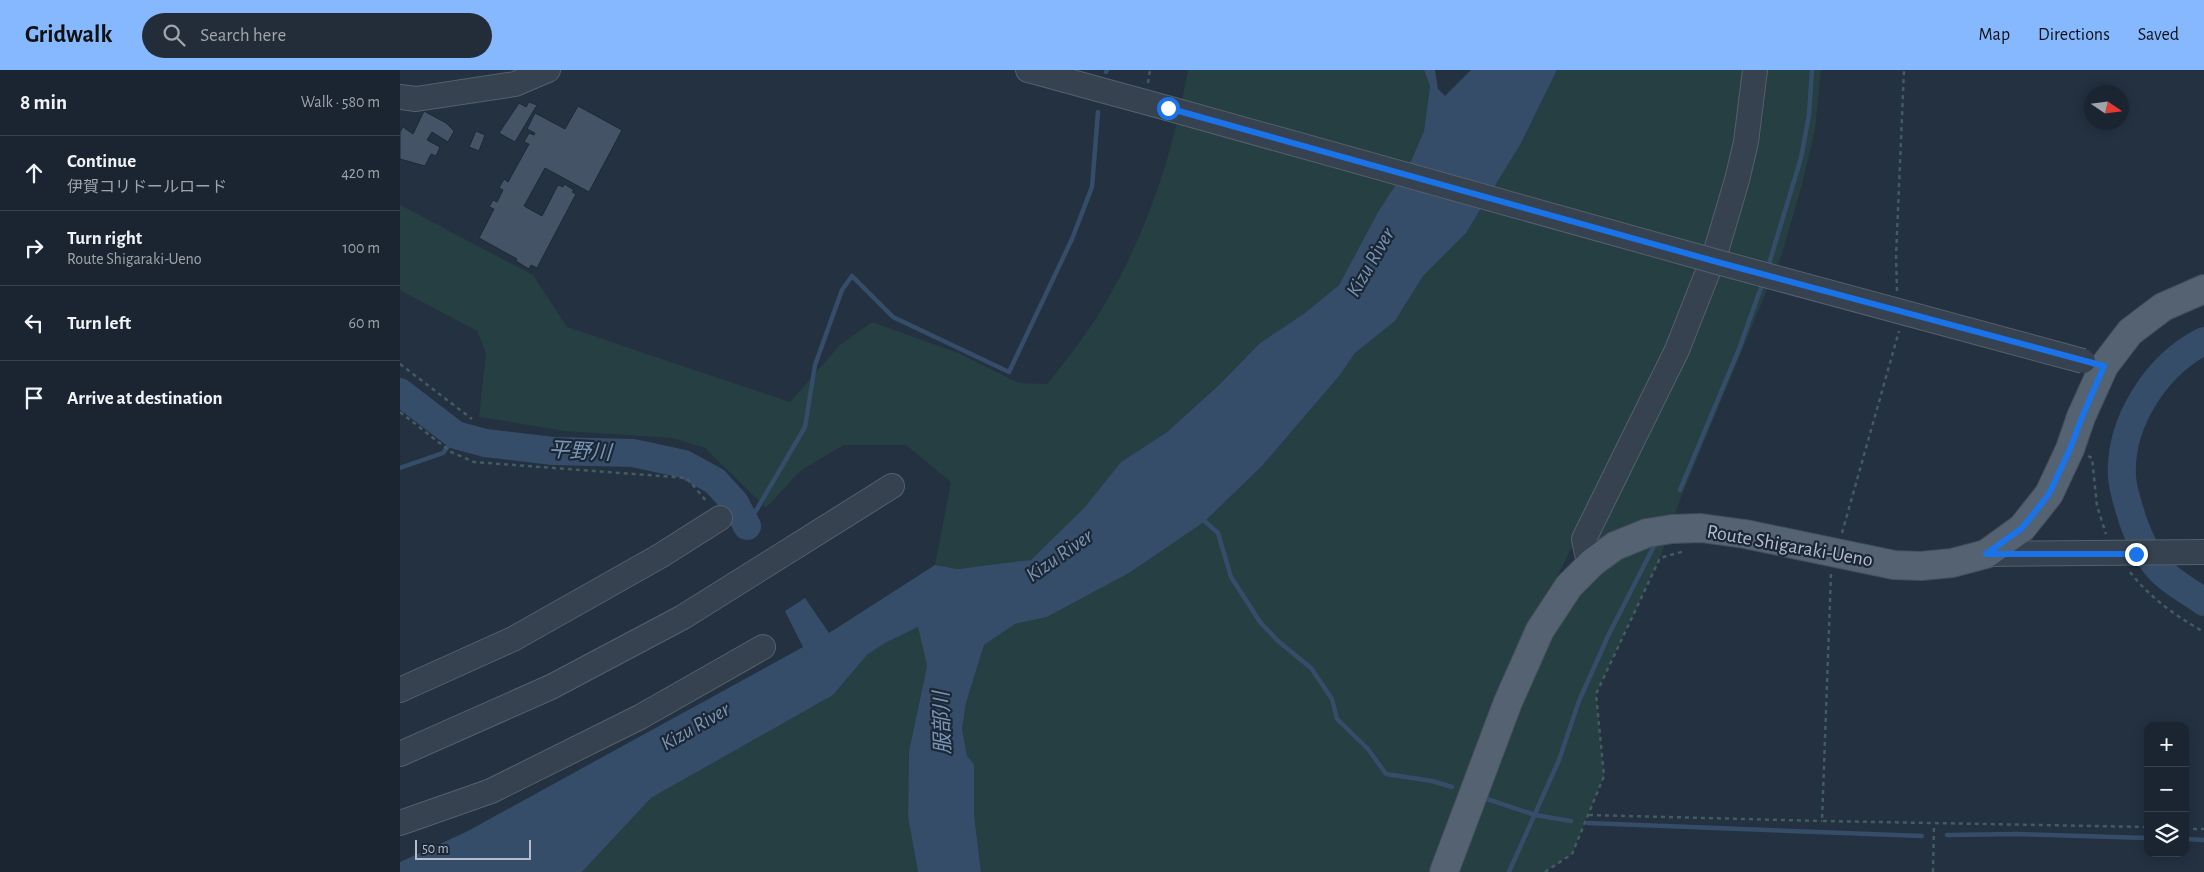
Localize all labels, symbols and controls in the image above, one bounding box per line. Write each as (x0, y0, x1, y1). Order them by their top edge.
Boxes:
search box (142, 13, 492, 58)
icon: search (160, 21, 188, 49)
text: Gridwalk (25, 23, 112, 47)
text: Search here (200, 26, 286, 45)
text: Map (1979, 26, 2010, 44)
text: Directions (2038, 26, 2110, 44)
text: Saved (2138, 26, 2179, 44)
north arrow (2084, 85, 2129, 130)
text: 8 min (20, 92, 67, 113)
text: Walk · 580 m (301, 94, 380, 110)
route start (1157, 97, 1180, 120)
text: Continue (67, 152, 136, 171)
icon: ahead (20, 159, 48, 187)
text: 420 m (341, 165, 380, 181)
text: 伊賀コリドールロード (67, 179, 227, 195)
water label: Kizu River (1342, 223, 1399, 300)
text: Turn right (67, 229, 142, 248)
icon: right (20, 234, 48, 262)
text: 100 m (342, 240, 380, 256)
text: Route Shigaraki-Ueno (67, 251, 202, 267)
icon: left (20, 309, 48, 337)
text: Turn left (67, 314, 131, 333)
text: 60 m (349, 315, 380, 331)
icon: arrive (20, 384, 48, 412)
text: Arrive at destination (67, 389, 223, 408)
water label: 平野川 (548, 439, 614, 464)
street label: Route Shigaraki-Ueno (1705, 522, 1874, 570)
water label: Kizu River (1022, 524, 1097, 586)
route end (2125, 543, 2148, 566)
water label: 服部川 (930, 689, 954, 755)
water label: Kizu River (657, 698, 734, 754)
map controls (2144, 722, 2189, 857)
button: + (2144, 722, 2189, 767)
button: − (2144, 767, 2189, 812)
button: layers (2144, 812, 2189, 857)
scale bar (415, 837, 531, 860)
text: 50 m (422, 842, 449, 856)

